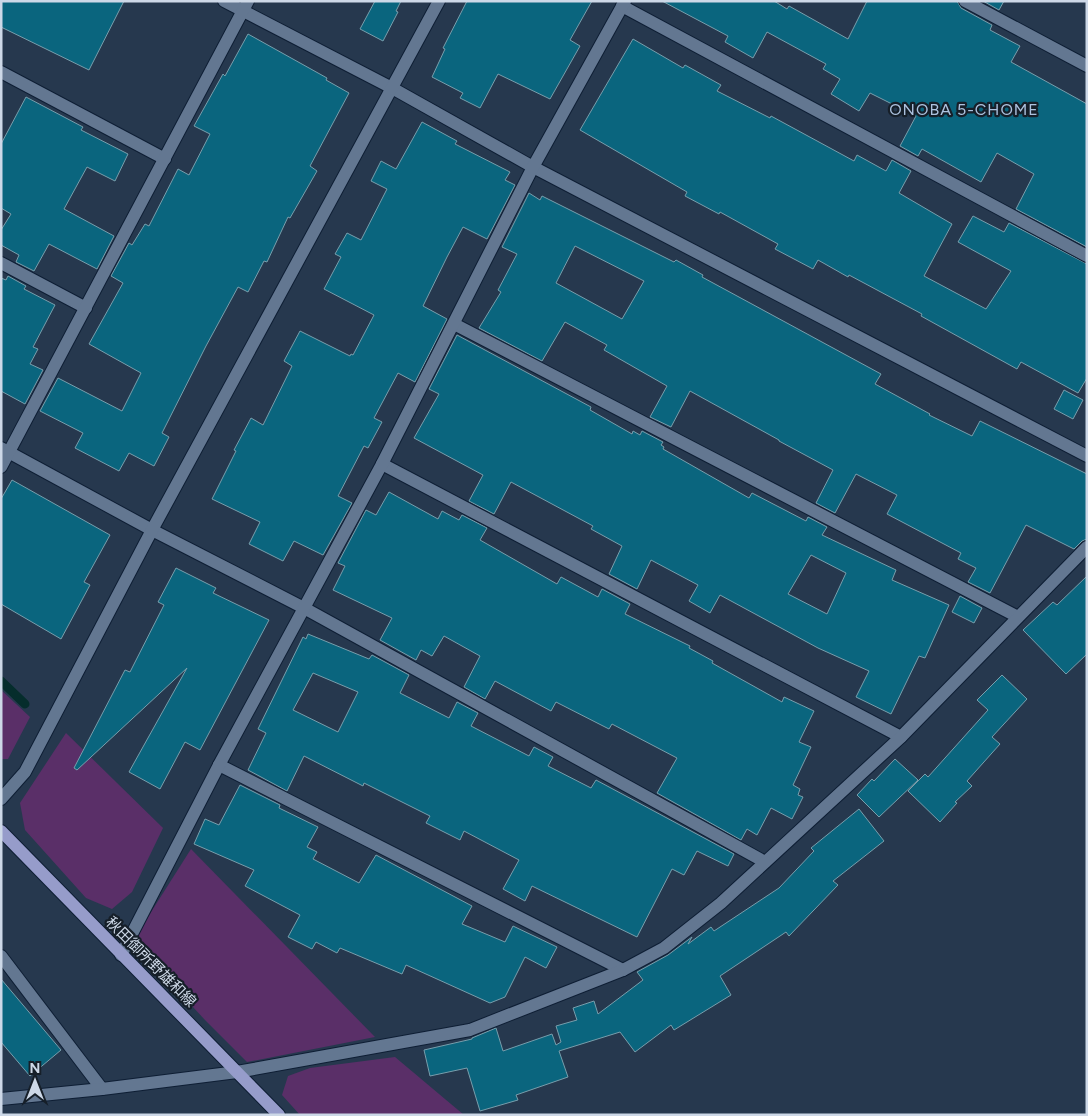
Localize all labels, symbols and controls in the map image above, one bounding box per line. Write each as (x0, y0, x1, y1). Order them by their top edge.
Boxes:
district label: ONOBA 5-CHOME (889, 100, 1039, 119)
street label: 秋田御所野雄和線 (102, 913, 200, 1011)
north arrow (10, 1056, 60, 1106)
text: N (30, 1060, 40, 1077)

